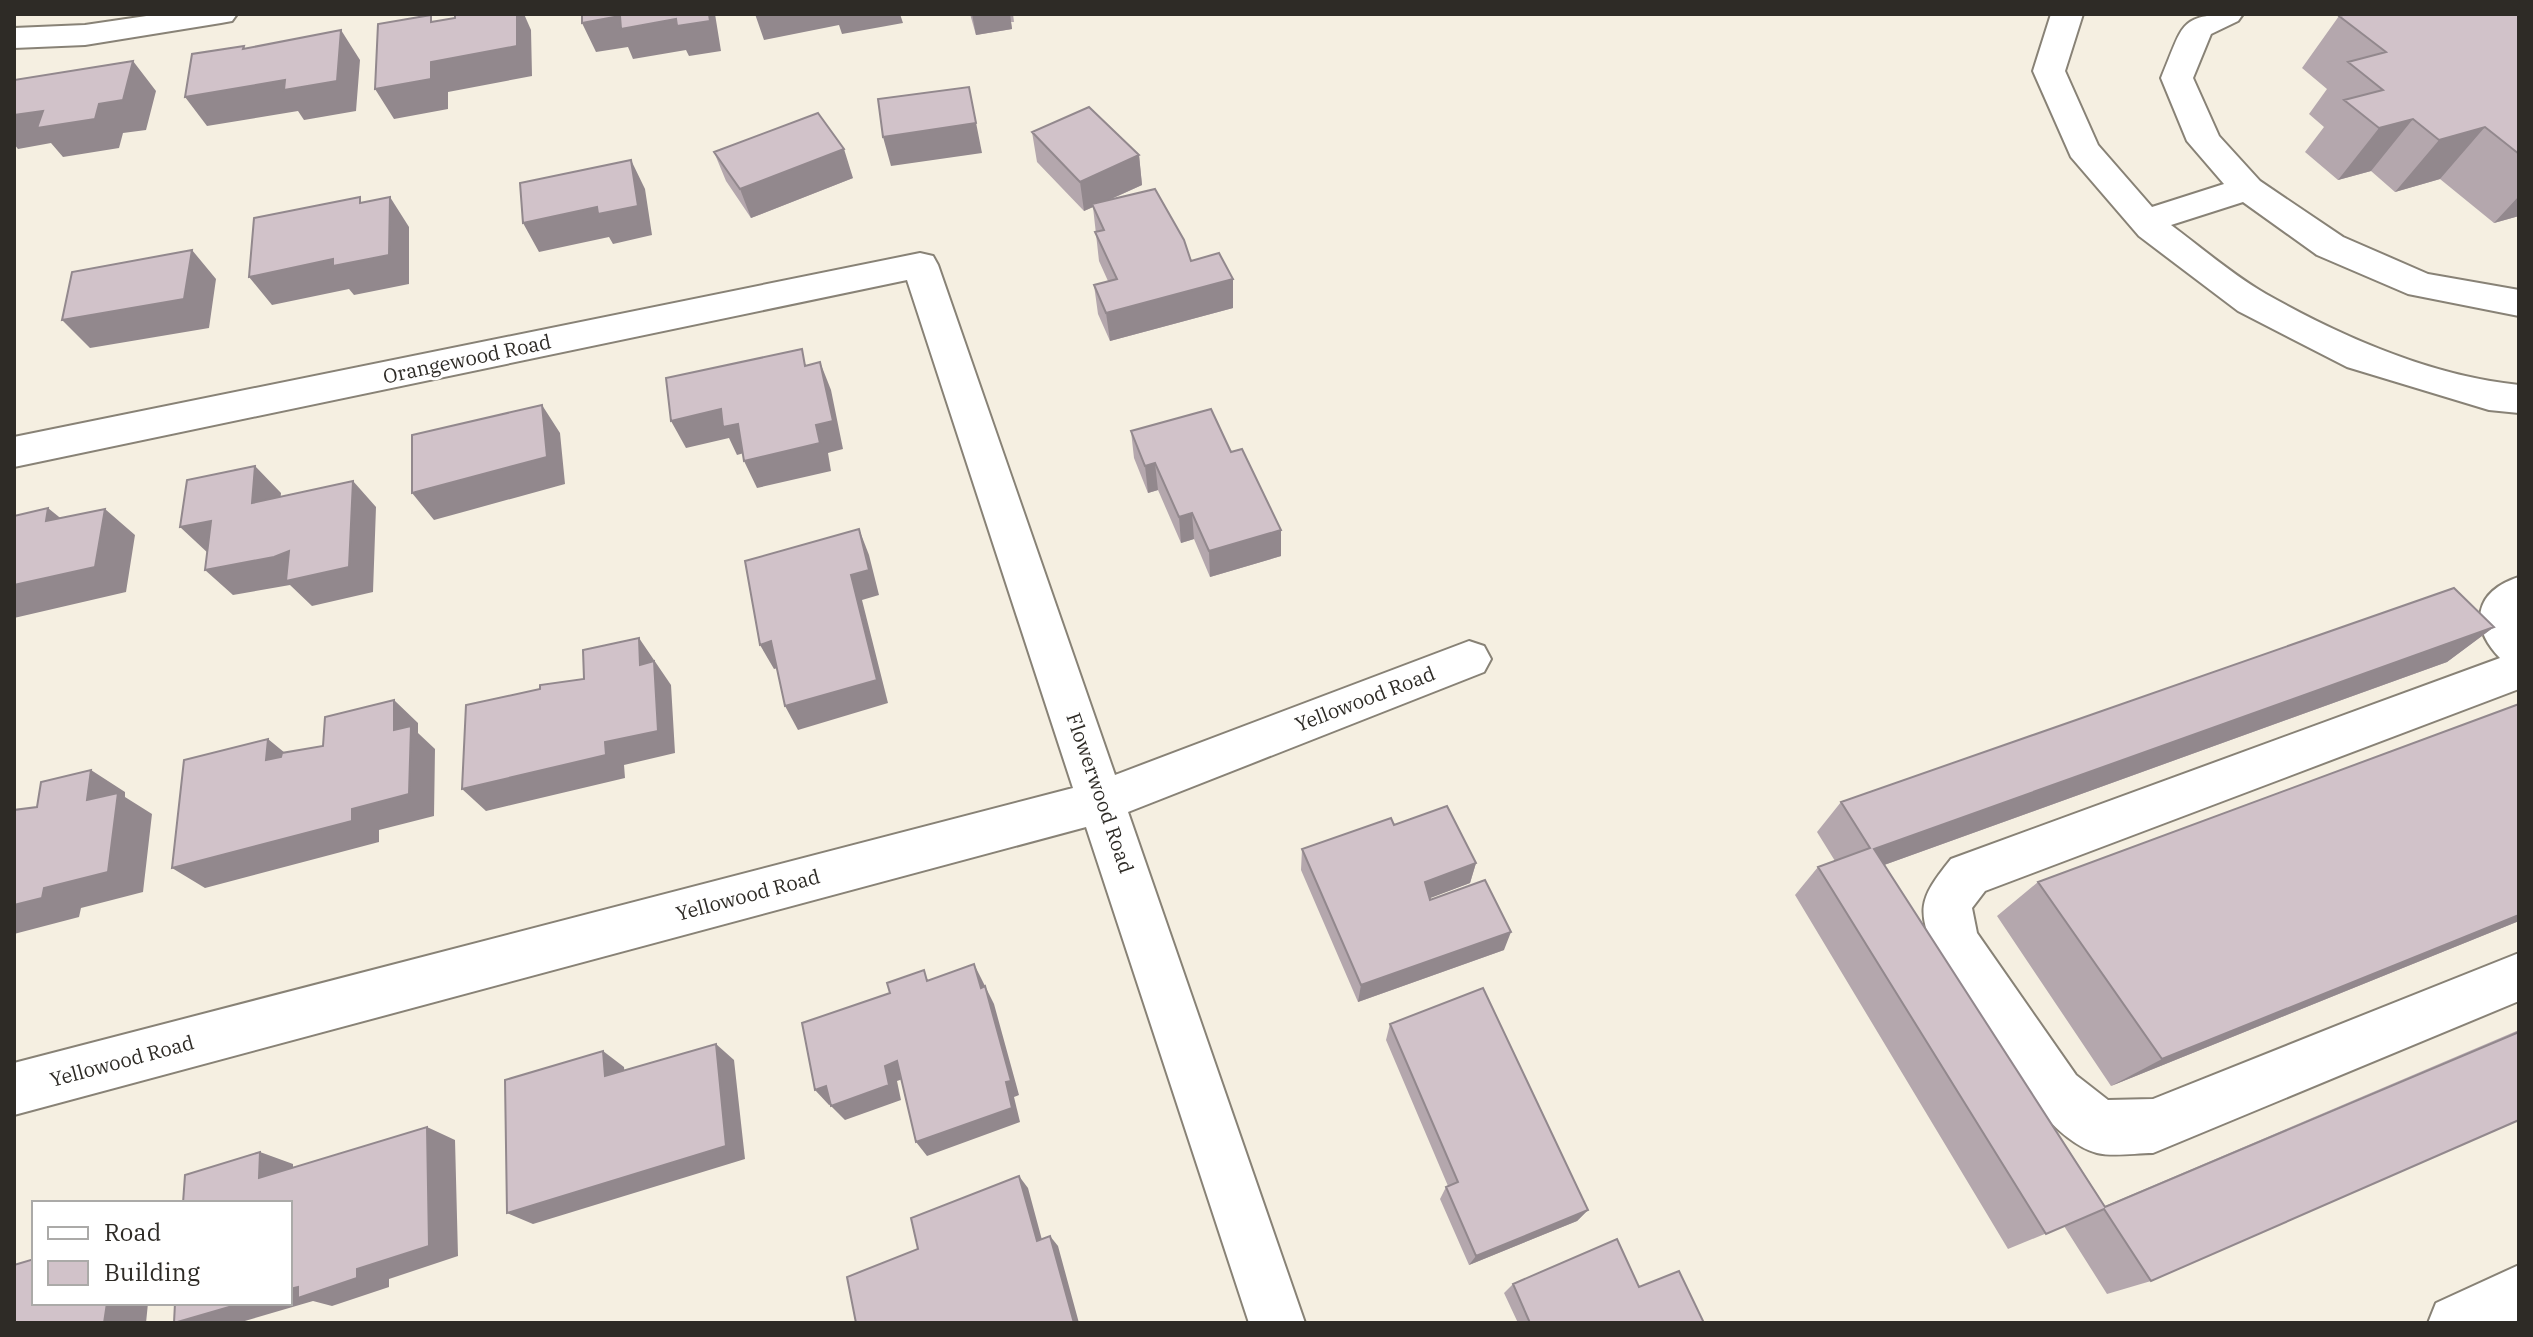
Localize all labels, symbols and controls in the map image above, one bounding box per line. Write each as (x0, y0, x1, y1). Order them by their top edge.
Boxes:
street label: Orangewood Road (380, 328, 553, 390)
street label: Yellowood Road (1291, 659, 1439, 738)
street label: Flowerwood Road (1060, 709, 1141, 877)
street label: Yellowood Road (673, 862, 823, 927)
street label: Yellowood Road (47, 1028, 197, 1093)
legend (32, 1201, 292, 1305)
text: Road (104, 1216, 161, 1248)
text: Building (104, 1256, 200, 1288)

